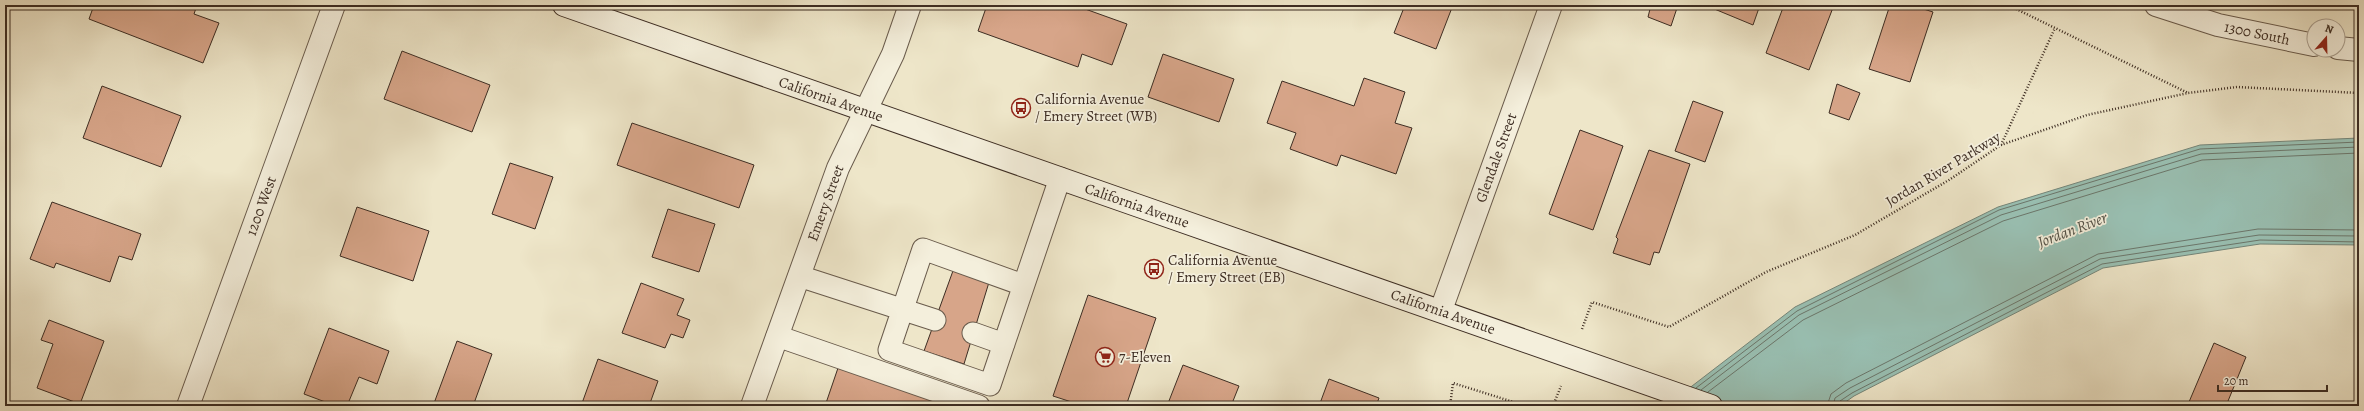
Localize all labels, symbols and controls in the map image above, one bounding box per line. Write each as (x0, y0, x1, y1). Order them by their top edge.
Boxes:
street label: 1300 South (2222, 17, 2292, 50)
north arrow (2306, 18, 2346, 58)
text: N (2323, 21, 2336, 37)
street label: California Avenue (776, 72, 886, 127)
place label: California Avenue / Emery Street (WB) (1035, 89, 1157, 126)
bus stop icon: California Avenue / Emery Street (WB) (1010, 97, 1032, 119)
street label: Glendale Street (1471, 110, 1521, 205)
street label: Jordan River Parkway (1882, 127, 2004, 211)
street label: Emery Street (802, 161, 848, 244)
street label: 1200 West (241, 173, 281, 238)
street label: California Avenue (1082, 178, 1192, 233)
water label: Jordan River (2033, 206, 2111, 254)
place label: California Avenue / Emery Street (EB) (1168, 250, 1285, 287)
bus stop icon: California Avenue / Emery Street (EB) (1143, 258, 1165, 280)
street label: California Avenue (1388, 284, 1498, 339)
supermarket icon: 7-Eleven (1094, 346, 1116, 368)
place label: 7-Eleven (1119, 347, 1171, 367)
scale bar (2218, 367, 2327, 393)
text: 20 m (2224, 373, 2248, 389)

